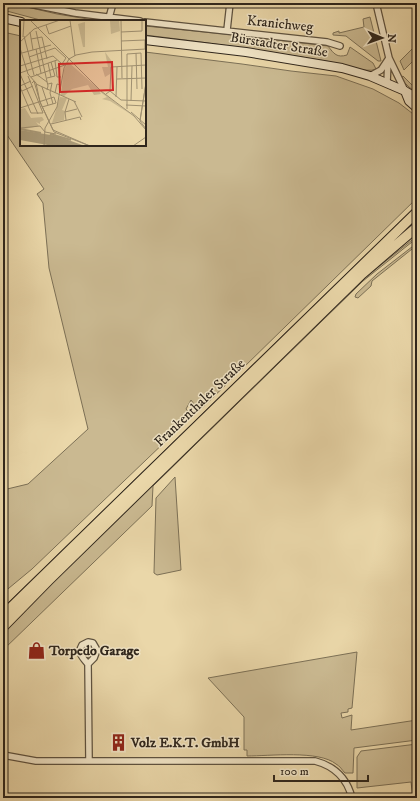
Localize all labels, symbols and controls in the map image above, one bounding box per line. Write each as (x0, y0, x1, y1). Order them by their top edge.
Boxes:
street label: Kranichweg (246, 12, 314, 36)
north arrow (362, 18, 402, 58)
inset map (20, 20, 146, 146)
street label: Bürstadter Straße (229, 28, 329, 62)
text: N (384, 34, 398, 43)
street label: Frankenthaler Straße (151, 355, 249, 451)
shop icon: Torpedo Garage (26, 641, 46, 661)
place label: Torpedo Garage (48, 642, 139, 660)
building icon: Volz E.K.T. GmbH (108, 733, 128, 753)
place label: Volz E.K.T. GmbH (130, 734, 240, 752)
scale bar (274, 757, 368, 783)
text: 100 m (280, 764, 309, 779)

